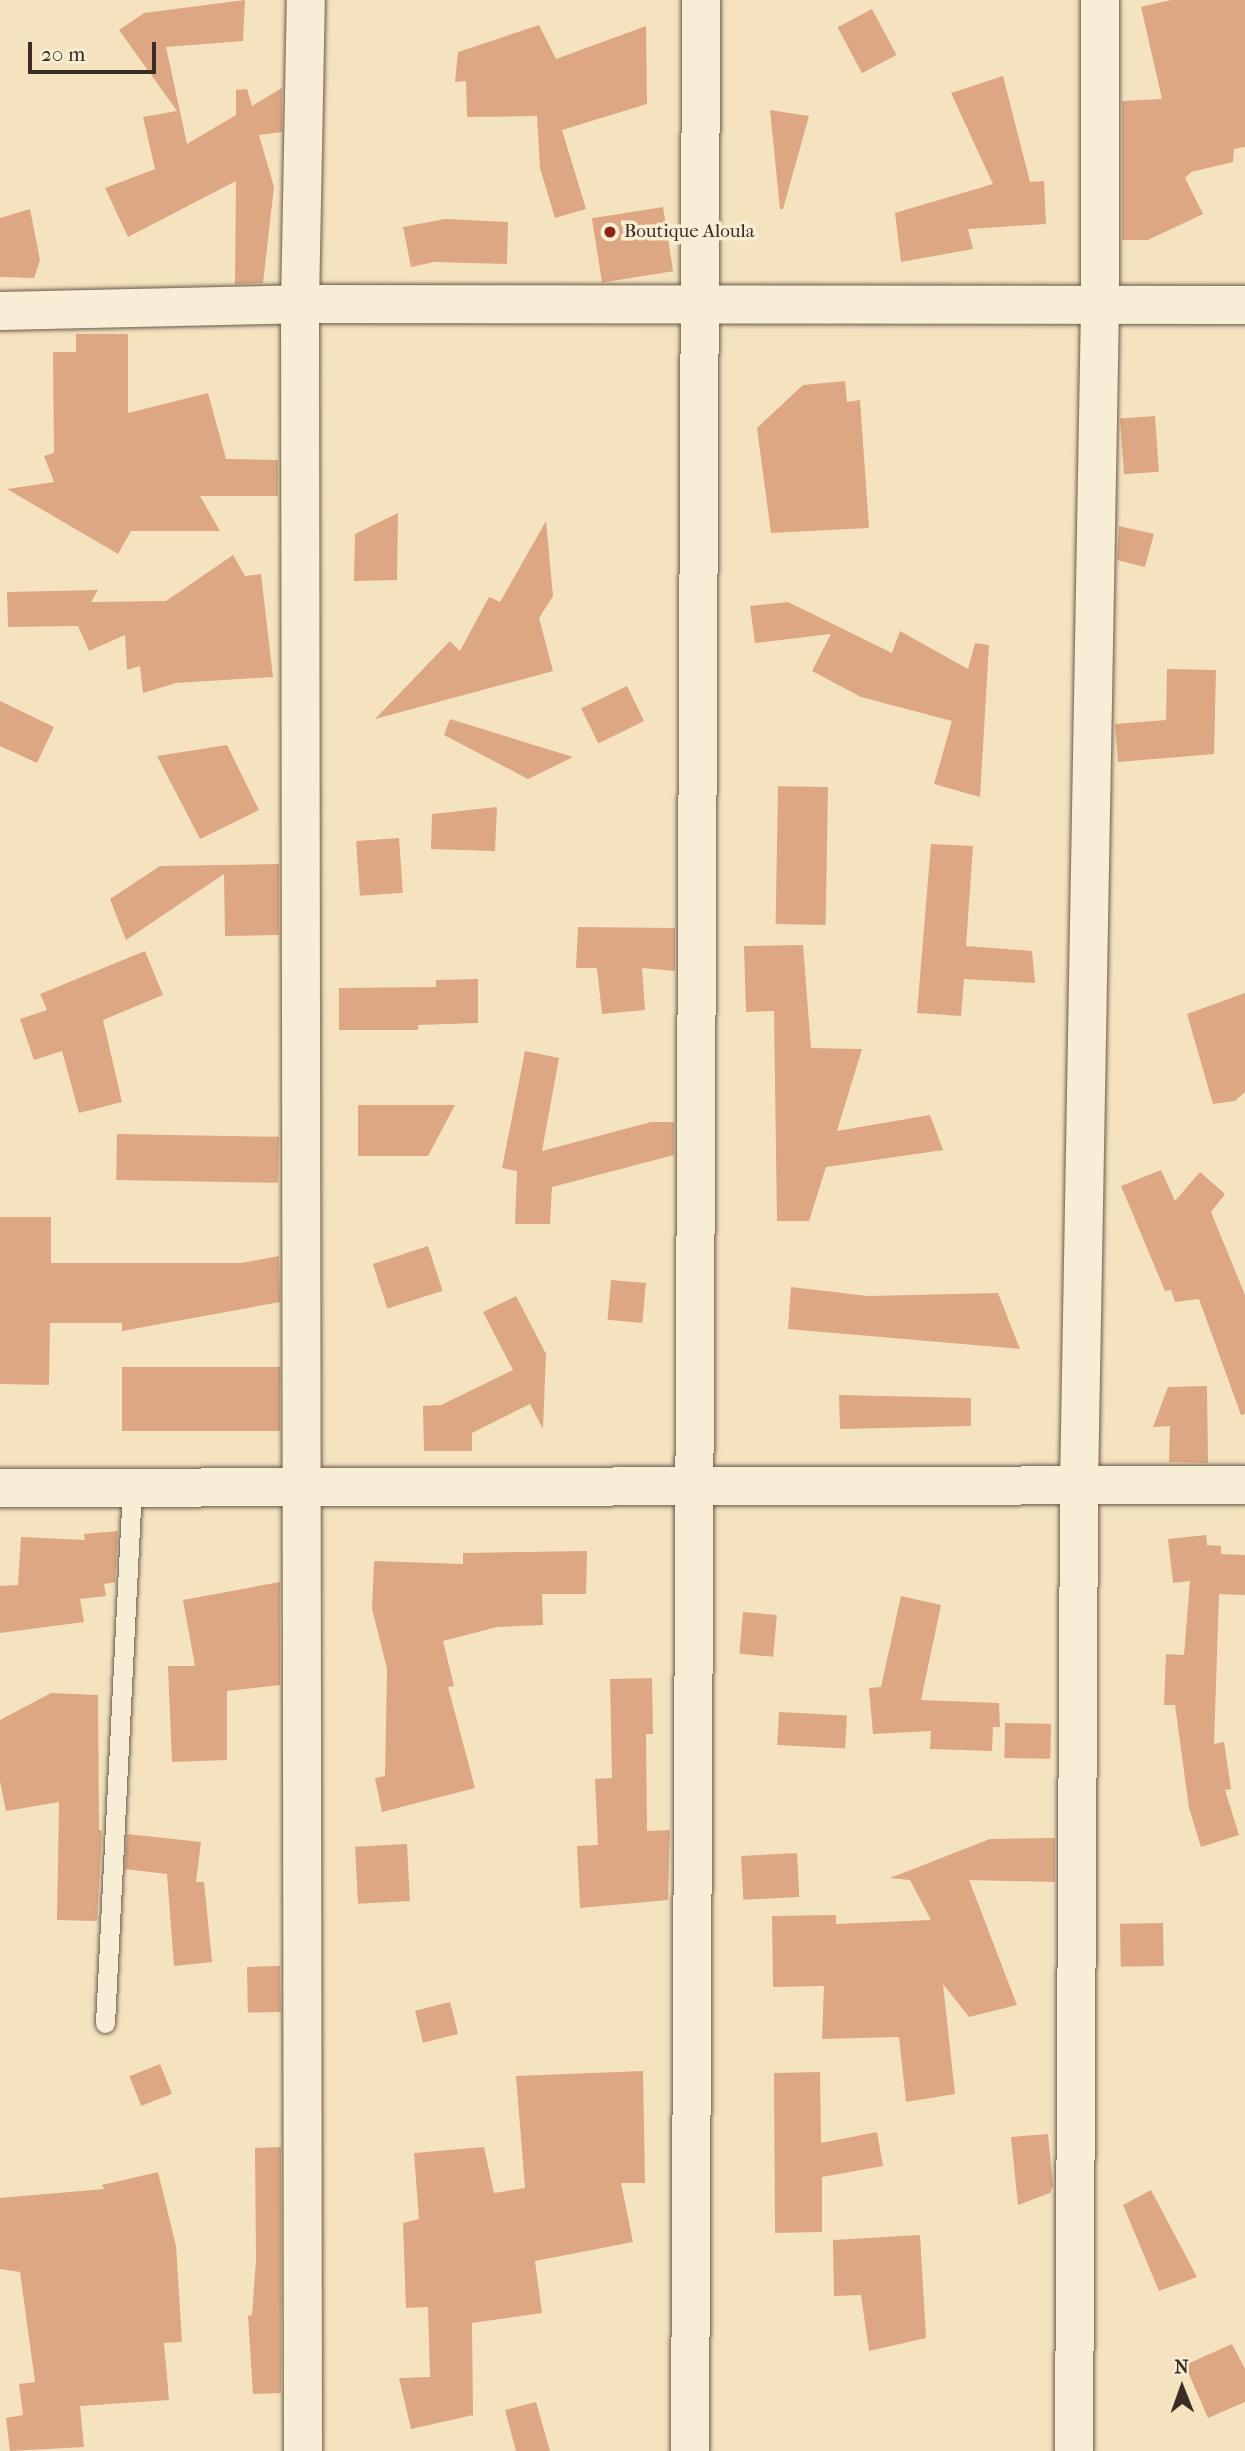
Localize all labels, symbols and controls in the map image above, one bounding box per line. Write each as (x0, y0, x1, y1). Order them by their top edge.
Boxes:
scale bar (32, 28, 159, 72)
text: 20 m (41, 42, 85, 66)
place label: Boutique Aloula (624, 221, 754, 243)
marker: Boutique Aloula (602, 224, 618, 240)
north arrow (1147, 2353, 1217, 2423)
text: N (1174, 2356, 1189, 2378)

